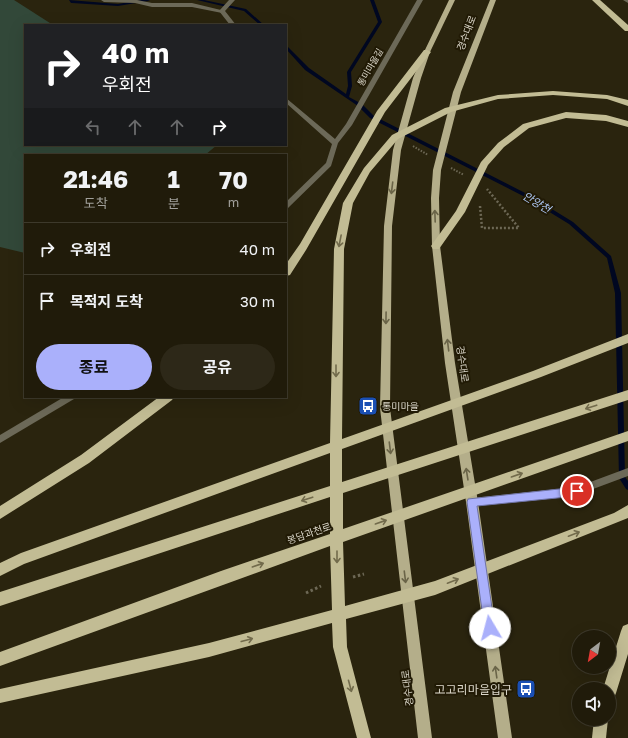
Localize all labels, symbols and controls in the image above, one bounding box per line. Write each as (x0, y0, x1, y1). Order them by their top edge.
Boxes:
street label: 경수대로 (454, 14, 478, 52)
text: 40 m (102, 36, 169, 69)
icon: right (36, 40, 88, 92)
street label: 통미마을길 (355, 46, 385, 88)
text: 우회전 (102, 73, 152, 95)
icon: left (82, 116, 104, 138)
icon: ahead (124, 116, 146, 138)
icon: ahead (166, 116, 188, 138)
icon: right (208, 116, 230, 138)
text: 21:46 (63, 164, 128, 193)
text: 1 (167, 164, 180, 193)
text: 70 (219, 165, 248, 194)
one-way arrow (389, 182, 396, 195)
water label: 안양천 (521, 189, 555, 216)
text: m (228, 194, 239, 210)
text: 도착 (84, 195, 108, 211)
text: 분 (168, 195, 180, 211)
one-way arrow (431, 210, 439, 223)
one-way arrow (336, 235, 344, 248)
icon: right (36, 238, 58, 260)
text: 우회전 (70, 240, 111, 258)
text: 40 m (240, 240, 275, 258)
icon: arrive (36, 290, 58, 312)
text: 목적지 도착 (70, 292, 143, 310)
text: 30 m (240, 292, 275, 310)
one-way arrow (382, 311, 390, 324)
one-way arrow (444, 339, 452, 352)
button: 종료 (36, 344, 152, 390)
button: 공유 (160, 344, 275, 390)
street label: 경수대로 (454, 345, 472, 383)
one-way arrow (332, 364, 340, 377)
bus stop icon: 통미마을 (357, 395, 379, 417)
place label: 통미마을 (382, 400, 419, 412)
one-way arrow (585, 403, 597, 411)
one-way arrow (386, 441, 394, 454)
one-way arrow (463, 468, 471, 481)
one-way arrow (510, 471, 523, 478)
pin (560, 474, 594, 508)
icon: arrive (566, 480, 588, 502)
one-way arrow (301, 496, 314, 503)
one-way arrow (374, 518, 386, 526)
street label: 봉담과천로 (285, 520, 333, 546)
one-way arrow (567, 530, 579, 538)
one-way arrow (333, 550, 341, 563)
one-way arrow (251, 561, 264, 568)
one-way arrow (401, 570, 409, 583)
one-way arrow (446, 577, 458, 585)
position arrow (469, 607, 511, 649)
north arrow (572, 630, 616, 674)
map controls (572, 630, 616, 726)
one-way arrow (240, 635, 253, 643)
one-way arrow (492, 666, 500, 679)
street label: 경수대로 (399, 669, 415, 707)
bus stop icon: 고고리마을입구 (515, 678, 537, 700)
one-way arrow (347, 679, 354, 692)
place label: 고고리마을입구 (435, 682, 512, 697)
button: sound (572, 682, 616, 726)

